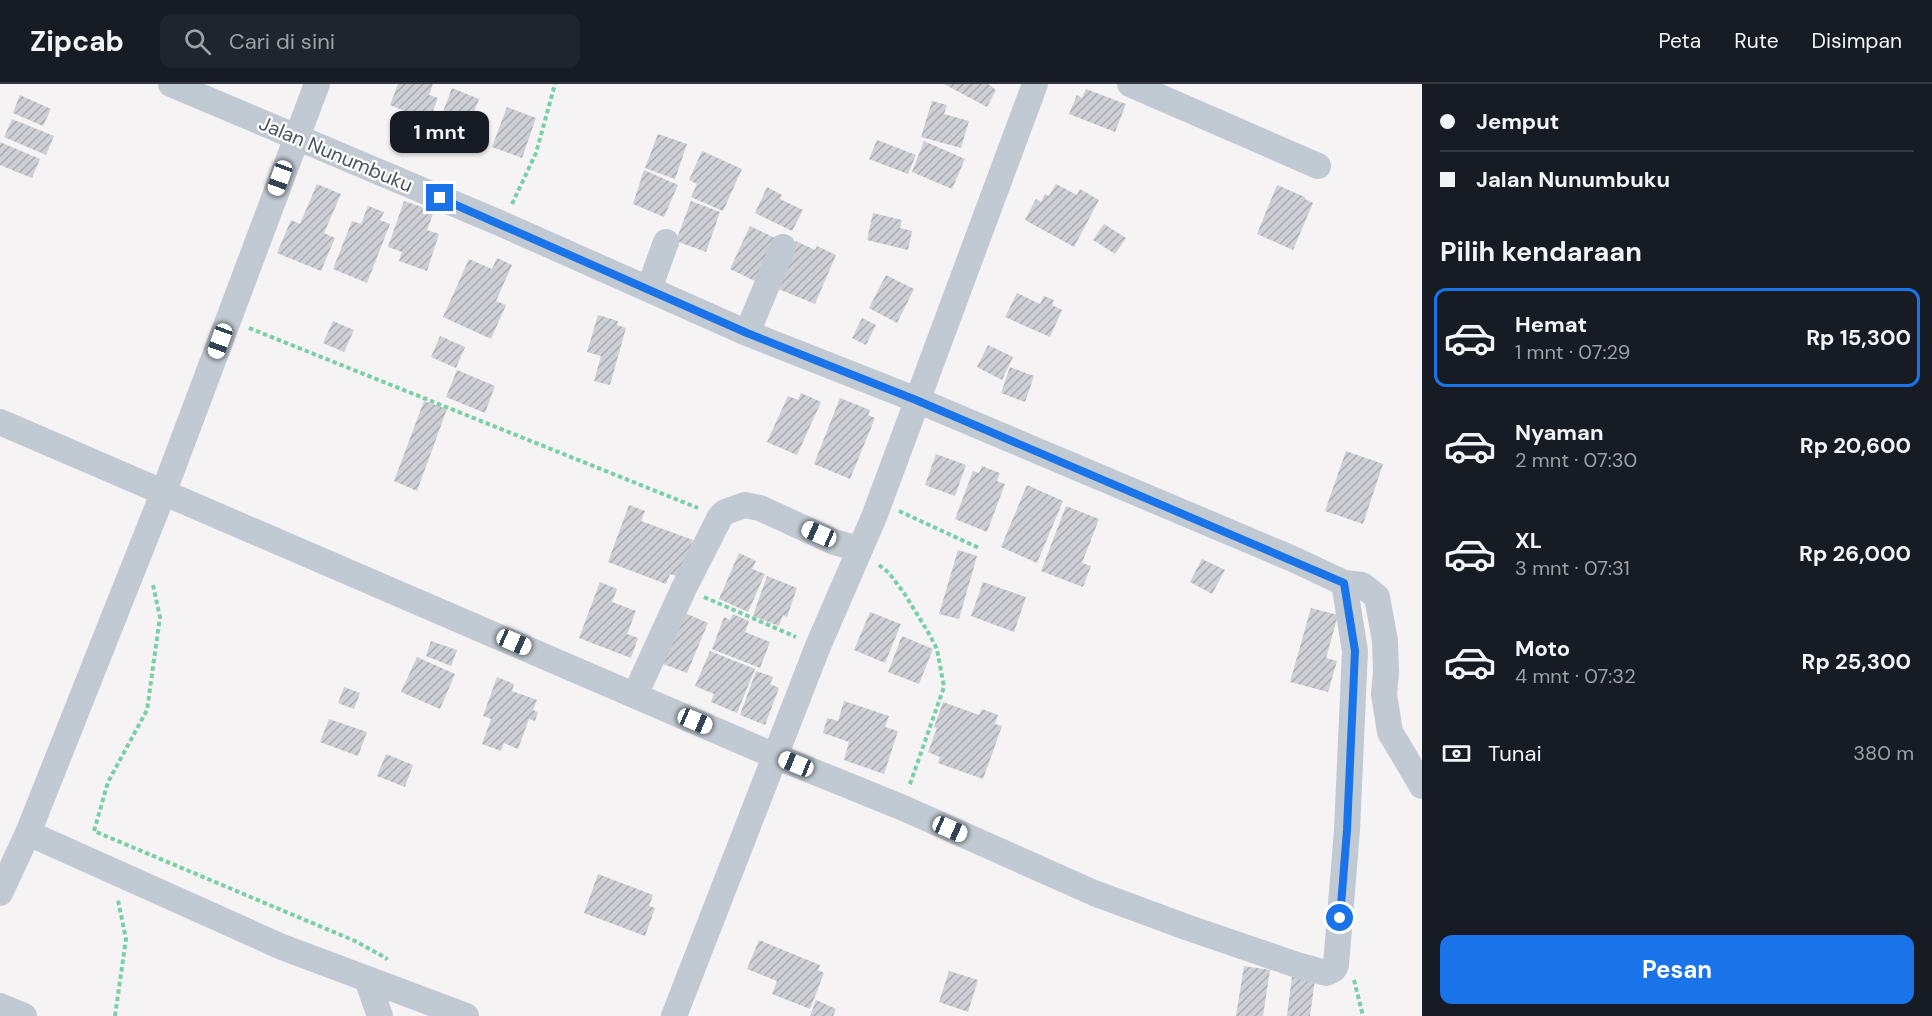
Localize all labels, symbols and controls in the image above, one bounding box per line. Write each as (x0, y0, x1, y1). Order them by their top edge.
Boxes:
search box (160, 14, 580, 68)
text: Zipcab (30, 23, 124, 60)
icon: search (181, 25, 214, 58)
text: Cari di sini (229, 27, 335, 56)
text: Peta (1658, 27, 1701, 55)
text: Rute (1734, 27, 1779, 55)
text: Disimpan (1812, 27, 1902, 55)
text: Jemput (1476, 107, 1559, 136)
street label: Jalan Nunumbuku (255, 110, 417, 198)
callout: 1 mnt (390, 111, 490, 153)
text: 1 mnt (414, 119, 465, 145)
car (265, 158, 295, 198)
text: Jalan Nunumbuku (1476, 165, 1670, 194)
route end (426, 184, 453, 211)
text: Pilih kendaraan (1440, 234, 1642, 269)
text: Hemat (1515, 310, 1587, 339)
icon: car (1443, 311, 1497, 365)
car (205, 321, 235, 361)
text: Rp 15,300 (1806, 323, 1911, 352)
text: 1 mnt · 07:29 (1515, 339, 1630, 365)
text: Nyaman (1515, 418, 1604, 447)
icon: car (1443, 419, 1497, 473)
text: Rp 20,600 (1800, 431, 1911, 460)
text: 2 mnt · 07:30 (1515, 447, 1637, 473)
car (799, 518, 839, 550)
text: XL (1515, 526, 1542, 555)
icon: car (1443, 527, 1497, 581)
text: Rp 26,000 (1799, 539, 1911, 568)
text: 3 mnt · 07:31 (1515, 555, 1630, 581)
car (494, 626, 534, 658)
text: Moto (1515, 634, 1570, 663)
icon: car (1443, 635, 1497, 689)
text: Rp 25,300 (1802, 647, 1911, 676)
text: 4 mnt · 07:32 (1515, 663, 1636, 689)
car (675, 706, 715, 736)
icon: cash (1440, 737, 1473, 770)
text: Tunai (1488, 739, 1542, 768)
text: 380 m (1853, 740, 1914, 766)
car (776, 749, 816, 779)
car (930, 813, 970, 845)
route start (1326, 904, 1353, 931)
button: Pesan (1440, 935, 1914, 1004)

